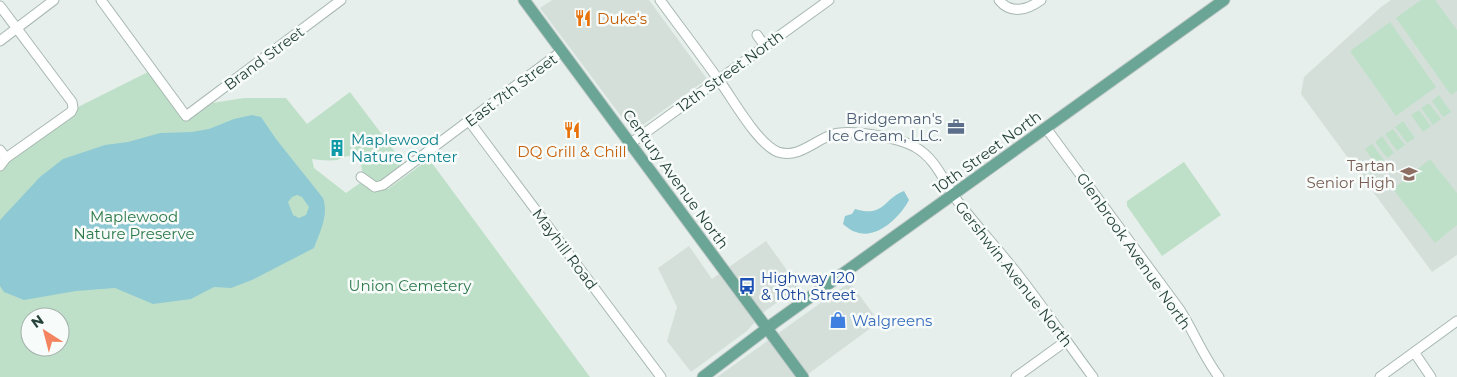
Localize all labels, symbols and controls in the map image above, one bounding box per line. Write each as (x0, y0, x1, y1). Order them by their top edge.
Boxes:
restaurant icon: Duke's (573, 8, 593, 28)
place label: Duke's (597, 9, 647, 28)
street label: Brand Street (220, 22, 308, 94)
street label: 12th Street North (673, 26, 787, 116)
street label: East 7th Street (461, 49, 561, 131)
street label: Century Avenue North (619, 105, 733, 253)
street label: 10th Street North (929, 106, 1045, 198)
place label: Bridgeman's Ice Cream, LLC. (828, 109, 942, 145)
office icon: Bridgeman's Ice Cream, LLC. (946, 117, 966, 137)
restaurant icon: DQ Grill & Chill (562, 120, 582, 140)
place label: Maplewood Nature Center (351, 130, 457, 166)
building icon: Maplewood Nature Center (327, 138, 347, 158)
place label: DQ Grill & Chill (517, 142, 627, 161)
place label: Tartan Senior High (1307, 156, 1395, 192)
school or university icon: Tartan Senior High (1399, 164, 1419, 184)
street label: Glenbrook Avenue North (1073, 169, 1195, 333)
street label: Gershwin Avenue North (951, 197, 1077, 351)
street label: Mayhill Road (528, 205, 602, 293)
park label: Maplewood Nature Preserve (74, 207, 194, 243)
place label: Highway 120 & 10th Street (761, 268, 856, 304)
park label: Union Cemetery (349, 276, 472, 295)
bus stop icon: Highway 120 & 10th Street (737, 276, 757, 296)
north arrow (20, 307, 70, 357)
shop icon: Walgreens (828, 310, 848, 330)
text: N (27, 311, 47, 332)
place label: Walgreens (852, 311, 932, 330)

